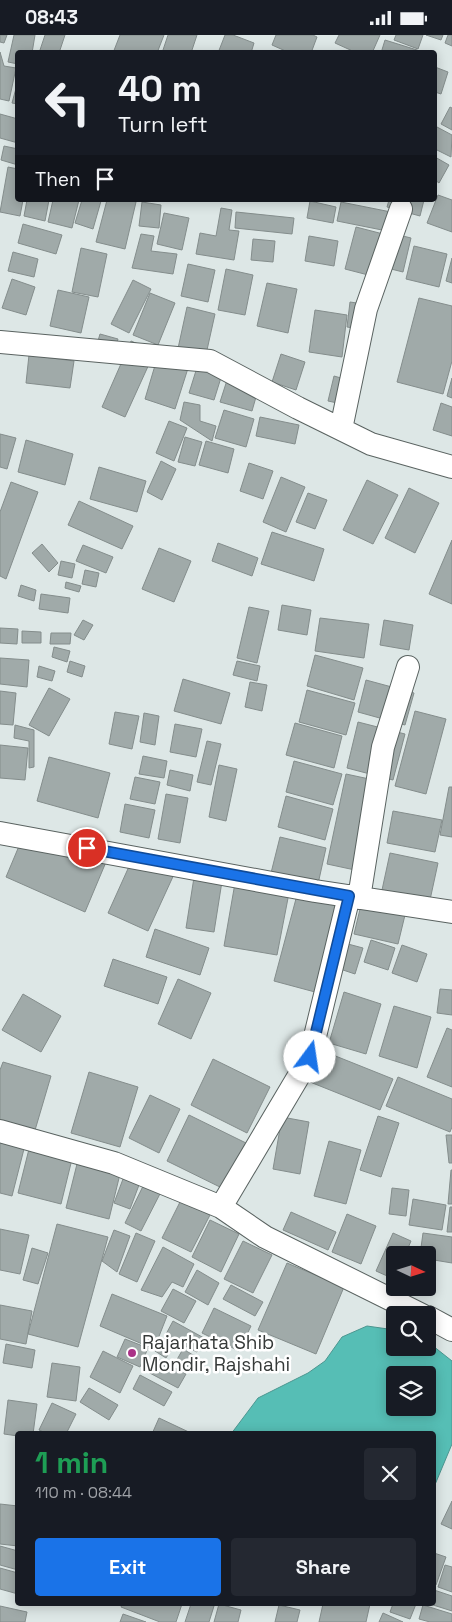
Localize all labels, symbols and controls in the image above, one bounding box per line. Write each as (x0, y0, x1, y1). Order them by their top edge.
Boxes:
text: 08:43 (25, 5, 78, 30)
text: 40 m (118, 67, 202, 111)
icon: left (35, 70, 100, 135)
text: Turn left (118, 110, 208, 138)
icon: arrive (91, 165, 119, 193)
text: Then (35, 167, 81, 192)
pin (66, 827, 108, 869)
icon: arrive (73, 834, 101, 862)
position arrow (283, 1030, 335, 1082)
north arrow (386, 1246, 436, 1296)
map controls (386, 1246, 436, 1416)
button: search (386, 1306, 436, 1356)
place label: Rajarhata Shib Mondir, Rajshahi (142, 1330, 290, 1377)
marker: Rajarhata Shib Mondir, Rajshahi (126, 1347, 138, 1359)
button: layers (386, 1366, 436, 1416)
text: 1 min (35, 1443, 108, 1482)
button: close (364, 1448, 416, 1500)
text: 110 m · 08:44 (35, 1482, 132, 1503)
button: Exit (35, 1538, 221, 1596)
button: Share (231, 1538, 416, 1596)

